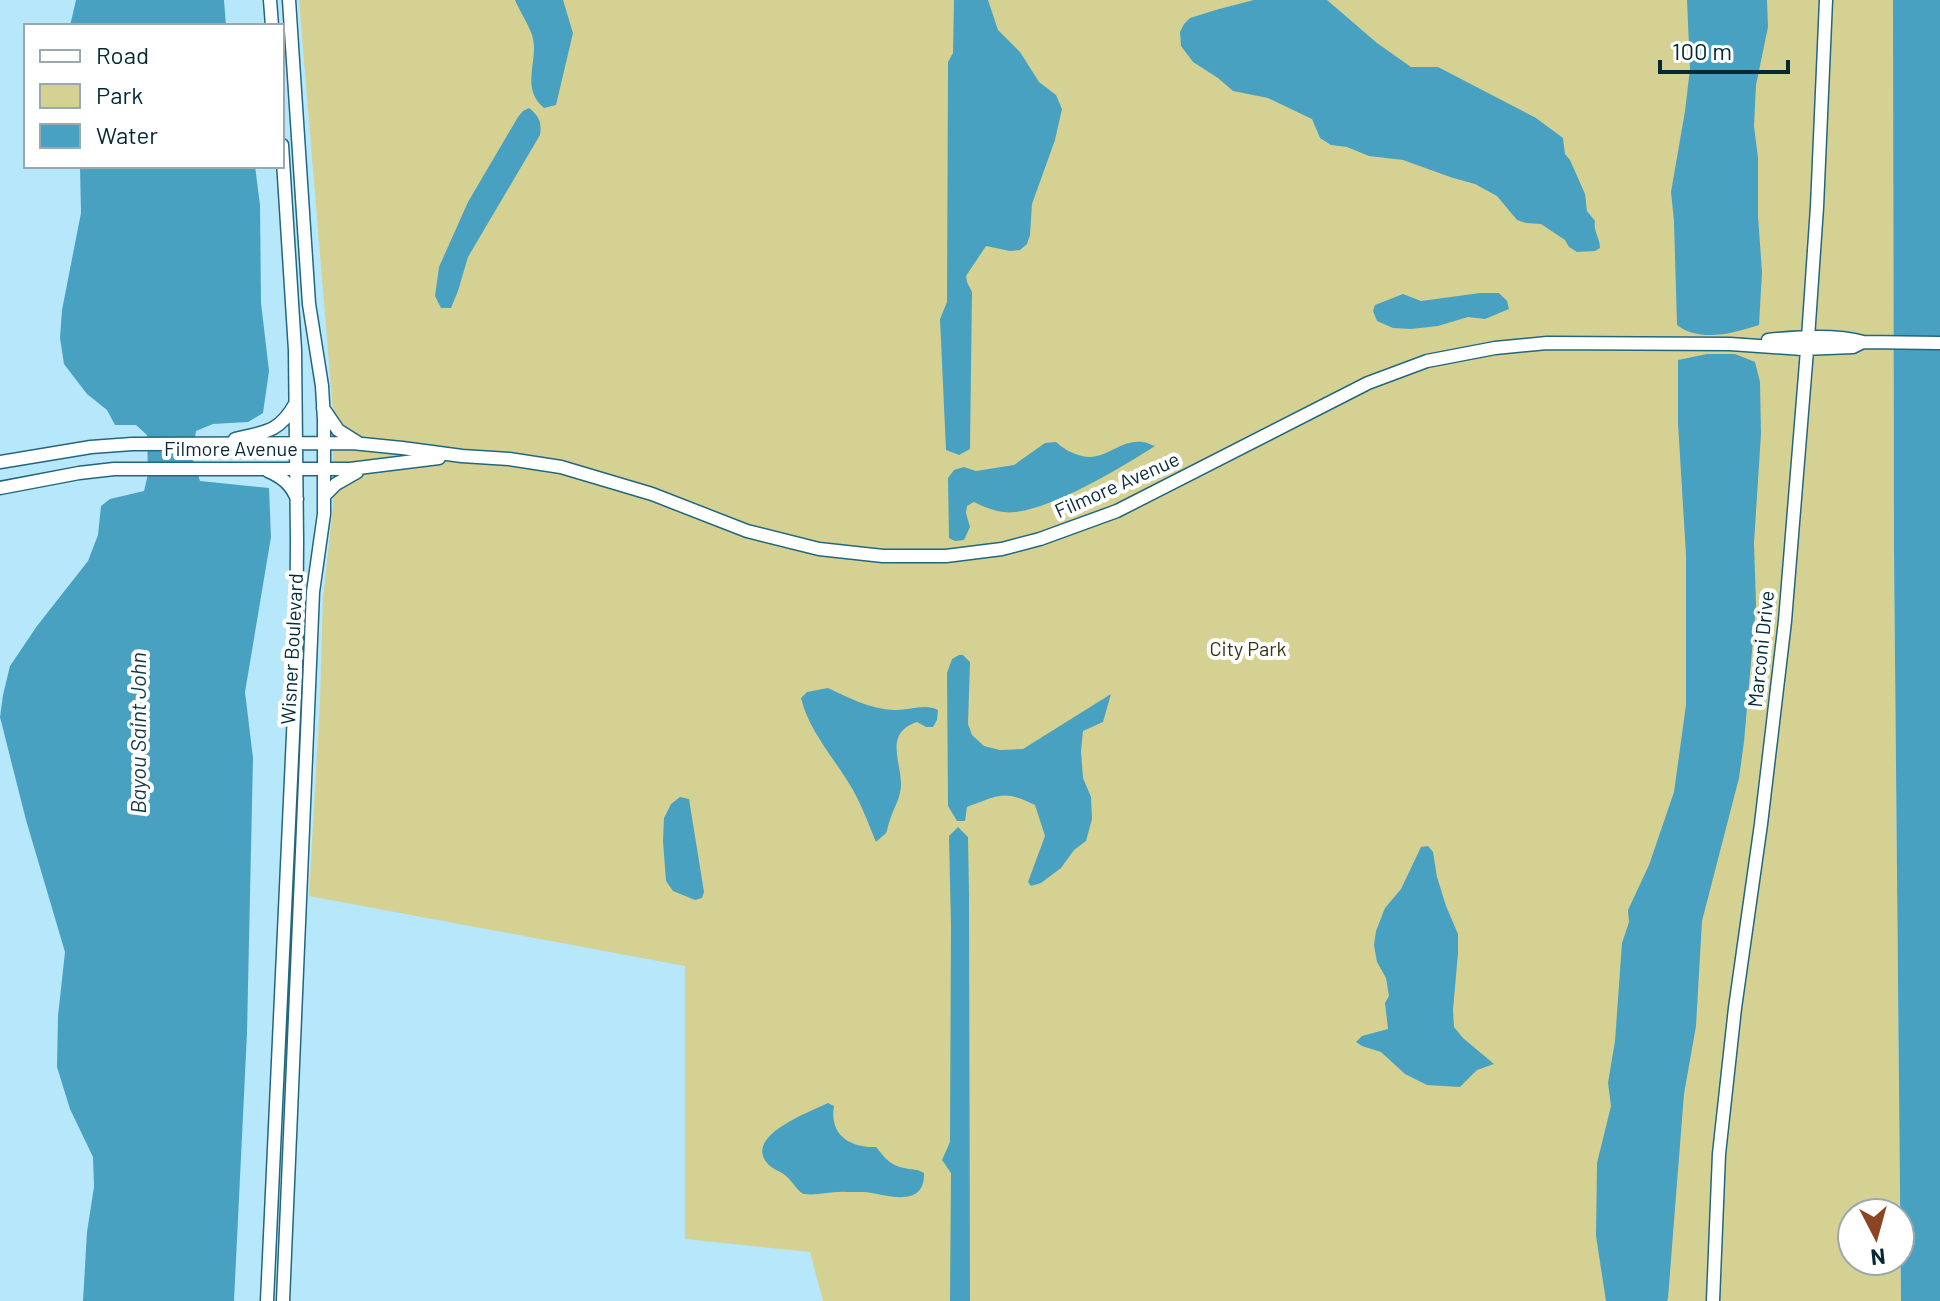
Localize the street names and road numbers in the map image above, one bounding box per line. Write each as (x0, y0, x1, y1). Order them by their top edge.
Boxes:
street label: Filmore Avenue (164, 436, 298, 460)
street label: Filmore Avenue (1051, 446, 1183, 522)
street label: Wisner Boulevard (275, 573, 307, 725)
street label: Marconi Drive (1742, 589, 1778, 709)

